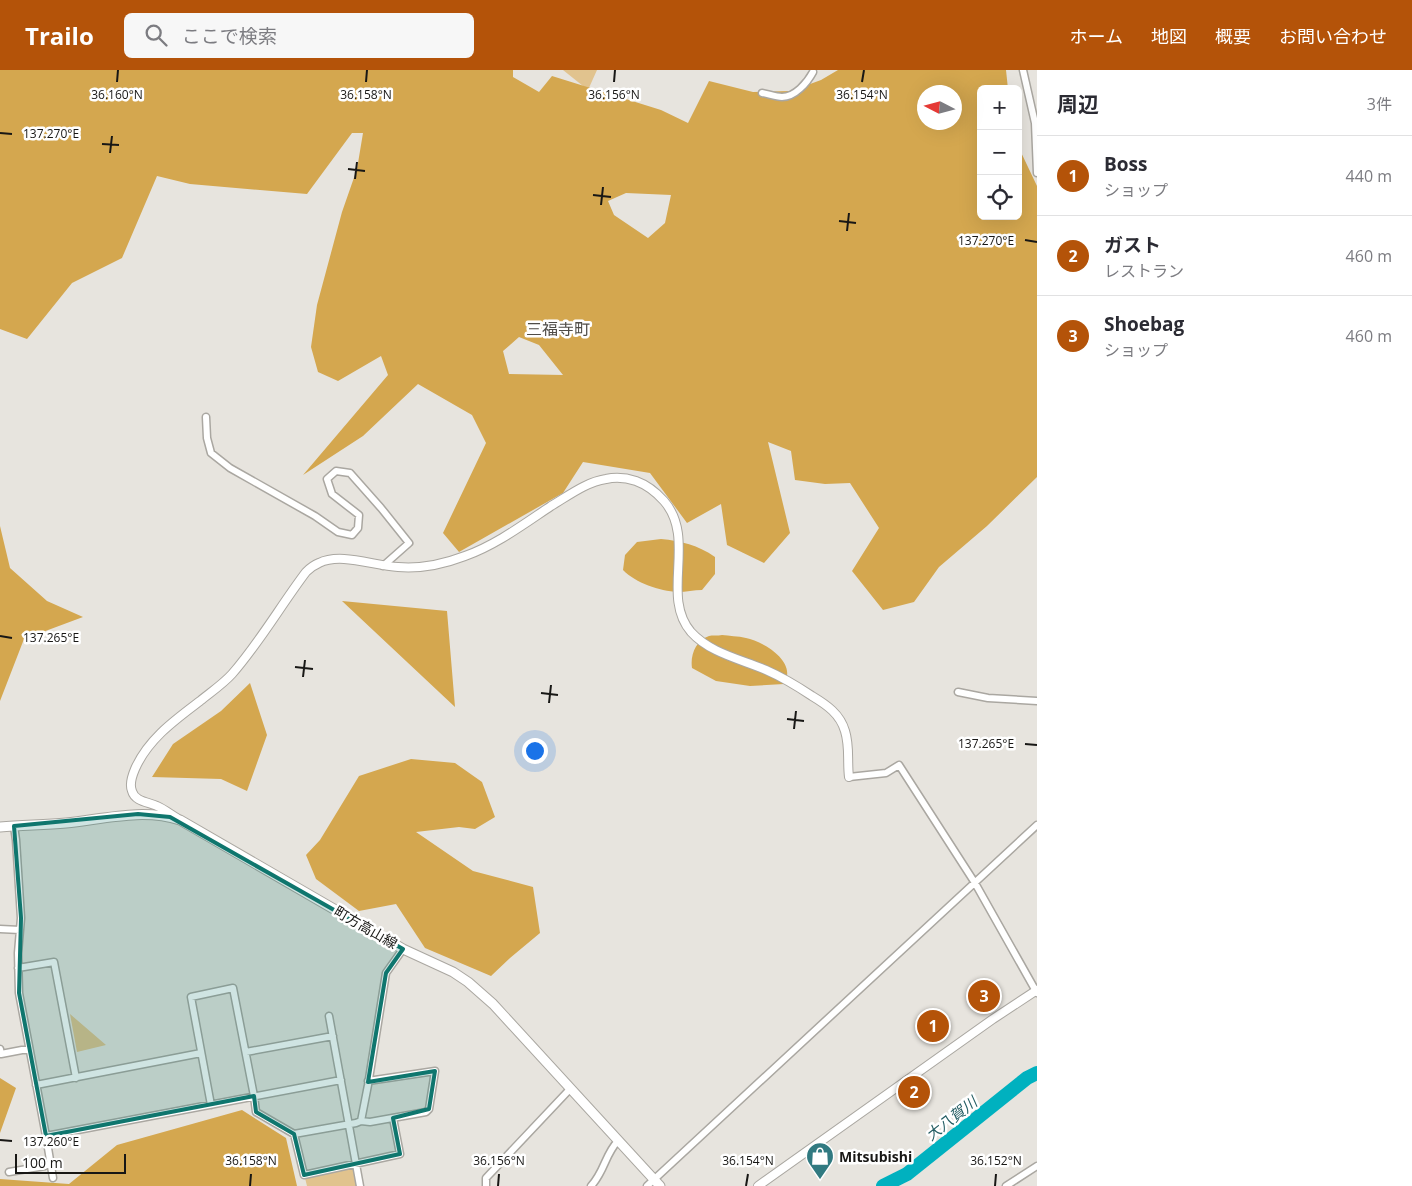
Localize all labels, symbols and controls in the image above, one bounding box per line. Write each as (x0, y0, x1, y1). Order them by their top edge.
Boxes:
search box (124, 13, 474, 58)
text: Trailo (25, 19, 94, 52)
icon: search (142, 21, 170, 49)
text: ここで検索 (182, 23, 277, 49)
text: ホーム (1070, 24, 1123, 48)
text: 地図 (1151, 24, 1187, 48)
text: 概要 (1215, 24, 1251, 48)
text: お問い合わせ (1279, 24, 1387, 48)
north arrow (917, 85, 962, 130)
map controls (977, 85, 1022, 220)
button: + (977, 85, 1022, 130)
text: 36.160°N (91, 86, 143, 103)
text: 36.158°N (340, 86, 392, 103)
text: 36.156°N (588, 86, 640, 103)
text: 36.154°N (836, 86, 888, 103)
text: 周辺 (1057, 90, 1099, 118)
text: 3件 (1367, 93, 1392, 115)
text: 137.270°E (23, 125, 79, 142)
button: − (977, 130, 1022, 175)
text: Boss (1104, 151, 1147, 177)
text: 1 (1068, 165, 1078, 187)
text: 440 m (1346, 165, 1392, 187)
button: locate (977, 175, 1022, 220)
text: ショップ (1104, 179, 1168, 201)
text: 137.270°E (958, 232, 1014, 249)
text: ガスト (1104, 232, 1161, 258)
text: 2 (1068, 245, 1078, 267)
text: 460 m (1346, 245, 1392, 267)
text: レストラン (1104, 260, 1184, 282)
text: Shoebag (1104, 311, 1184, 337)
district label: 三福寺町 (526, 318, 590, 340)
text: 3 (1068, 325, 1078, 347)
text: 460 m (1346, 325, 1392, 347)
text: ショップ (1104, 339, 1168, 361)
text: 137.265°E (23, 629, 79, 646)
text: 137.265°E (958, 735, 1014, 752)
your location (522, 738, 548, 764)
street label: 町方高山線 (331, 901, 401, 953)
pin: 3 (968, 977, 1000, 1015)
pin: 1 (917, 1007, 949, 1045)
pin: 2 (898, 1073, 930, 1111)
water label: 大八賀川 (921, 1090, 982, 1144)
text: 137.260°E (23, 1133, 79, 1150)
shop icon: Mitsubishi (805, 1141, 835, 1180)
place label: Mitsubishi (839, 1147, 912, 1166)
scale bar (15, 1151, 126, 1174)
text: 36.158°N (225, 1152, 277, 1169)
text: 36.156°N (473, 1152, 525, 1169)
text: 36.154°N (722, 1152, 774, 1169)
text: 36.152°N (970, 1152, 1022, 1169)
text: 100 m (22, 1153, 63, 1172)

